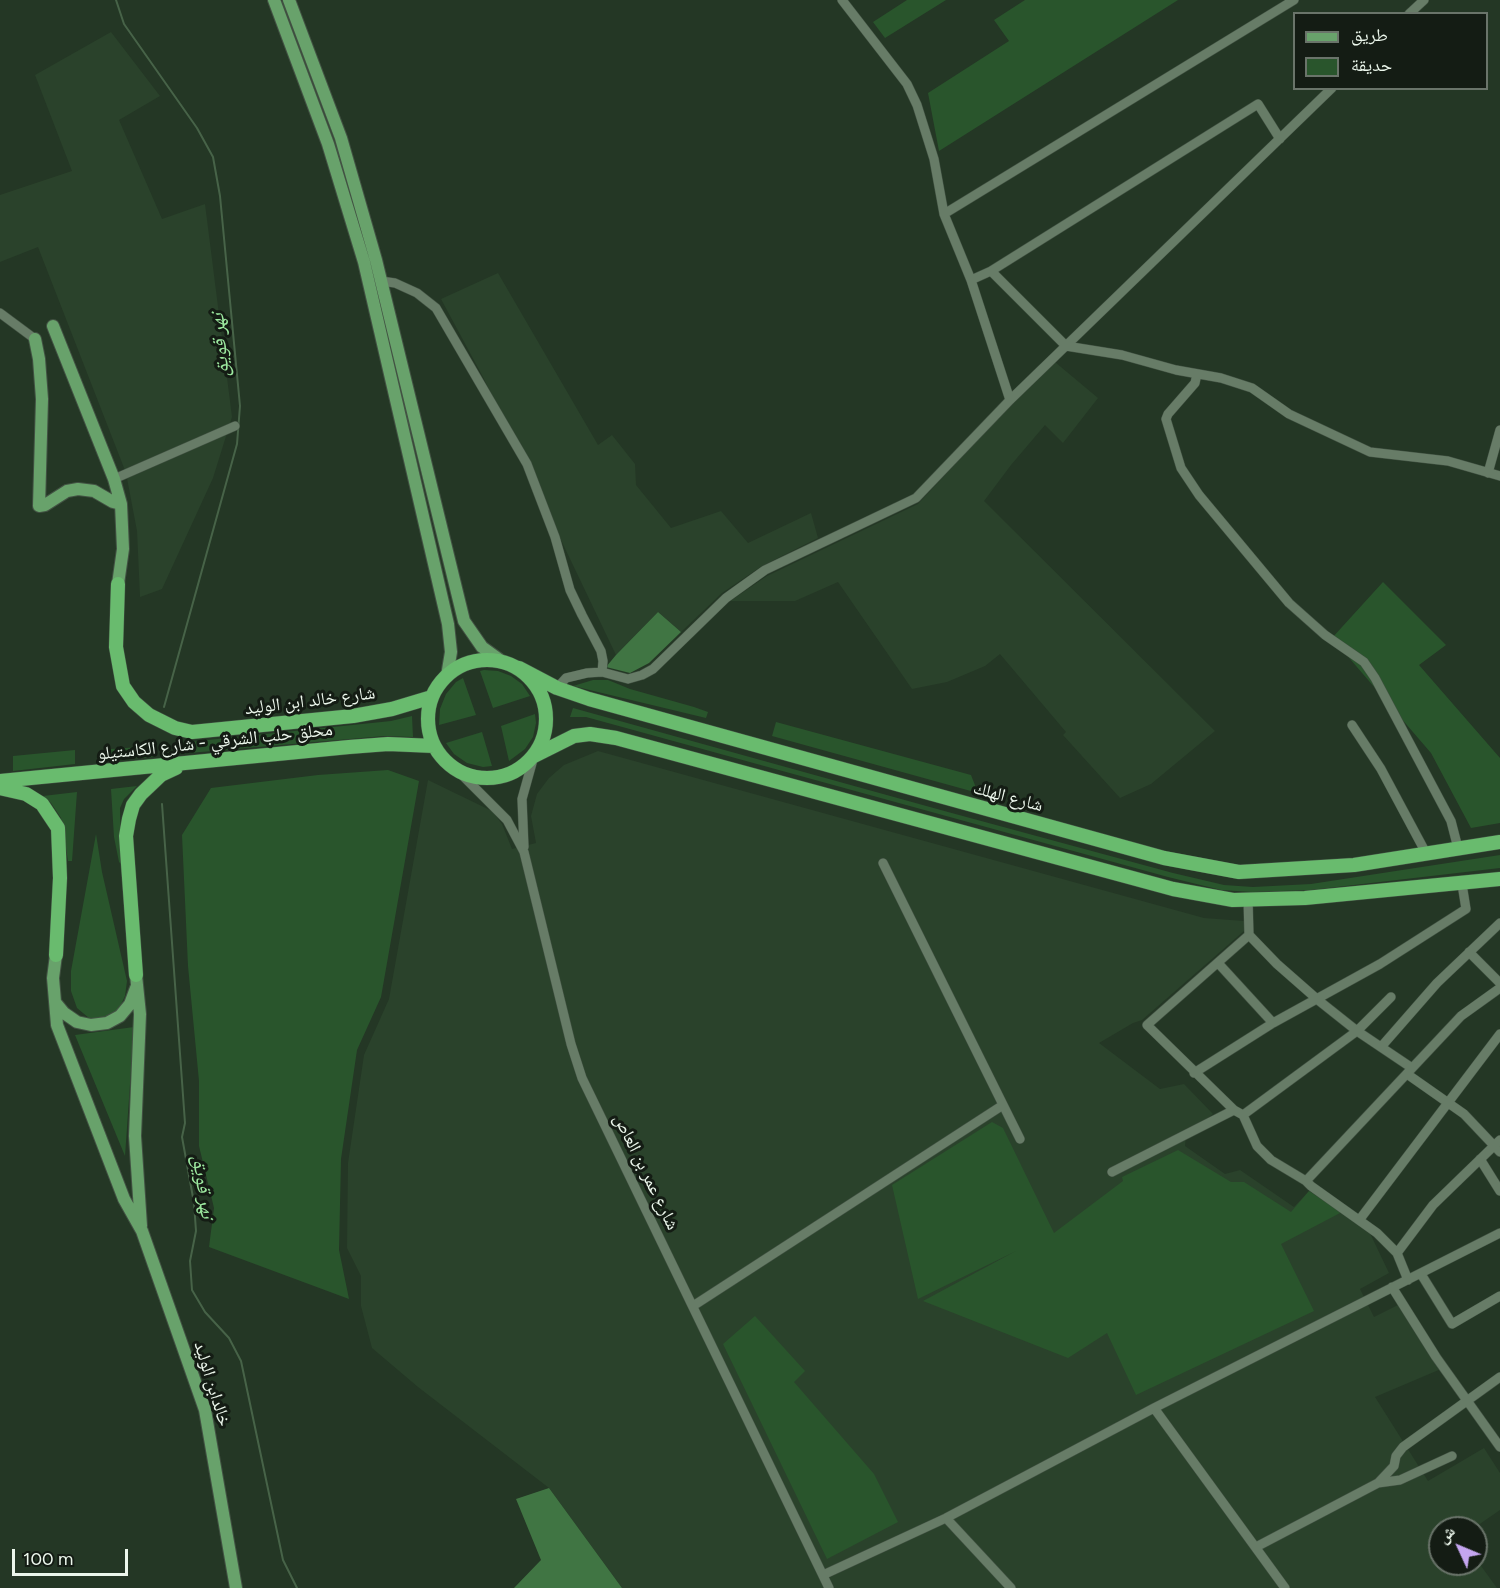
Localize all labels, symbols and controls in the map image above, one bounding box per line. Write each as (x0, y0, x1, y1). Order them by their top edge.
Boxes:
legend (1293, 12, 1488, 90)
text: طريق (1351, 24, 1388, 46)
text: حديقة (1351, 54, 1392, 76)
water label: نهر قويق (205, 312, 235, 378)
street label: شارع خالد ابن الوليد (244, 682, 376, 720)
street label: محلق حلب الشرقي - شارع الكاستيلو (96, 719, 334, 765)
street label: شارع الهلك (971, 777, 1045, 817)
street label: شارع عمر بن العاص (609, 1110, 683, 1234)
water label: نهر قويق (187, 1154, 219, 1220)
street label: خالدابن الوليد (189, 1339, 235, 1429)
north arrow (1428, 1516, 1488, 1576)
text: ش (1433, 1522, 1459, 1547)
scale bar (15, 1537, 130, 1575)
text: 100 m (23, 1548, 73, 1570)

